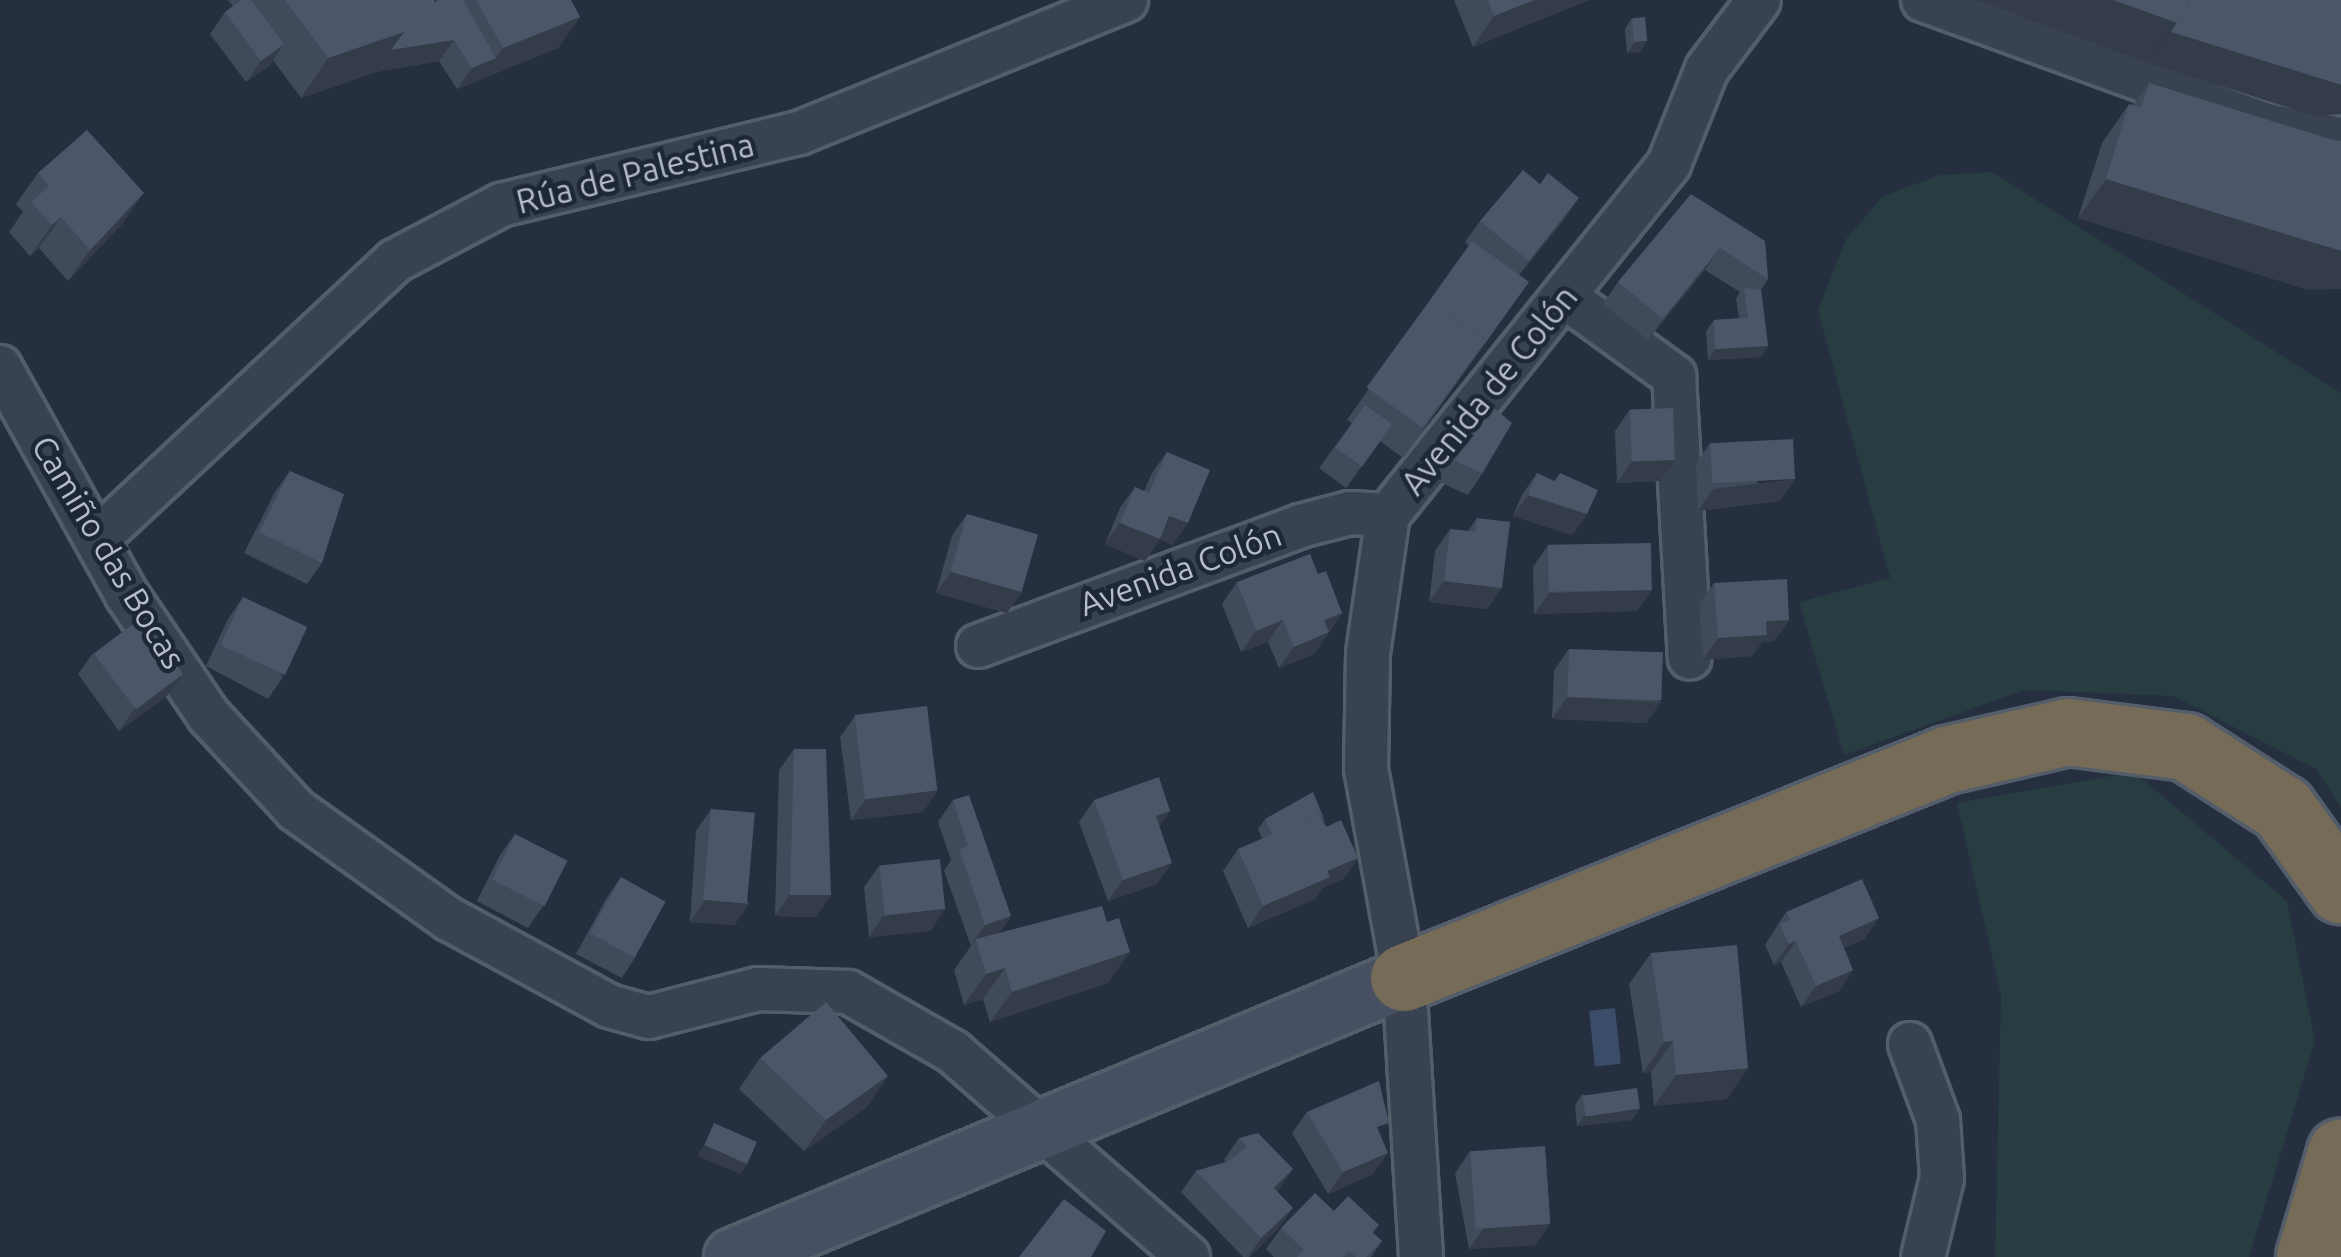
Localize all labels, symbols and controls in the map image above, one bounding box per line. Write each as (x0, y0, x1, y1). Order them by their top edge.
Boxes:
street label: Rúa de Palestina (512, 124, 758, 222)
street label: Avenida de Colón (1393, 278, 1585, 502)
street label: Camiño das Bocas (24, 429, 194, 675)
street label: Avenida Colón (1074, 514, 1286, 624)

